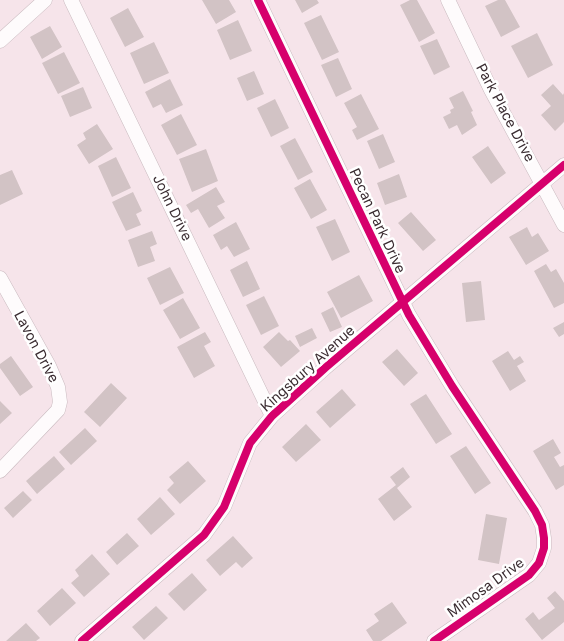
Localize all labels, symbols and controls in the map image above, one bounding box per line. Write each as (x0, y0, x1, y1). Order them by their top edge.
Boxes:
street label: Park Place Drive (472, 61, 538, 165)
street label: Pecan Park Drive (345, 166, 409, 276)
street label: John Drive (149, 172, 195, 244)
street label: Lavon Drive (10, 308, 62, 386)
street label: Kingsbury Avenue (258, 322, 358, 416)
street label: Mimosa Drive (444, 555, 528, 621)

